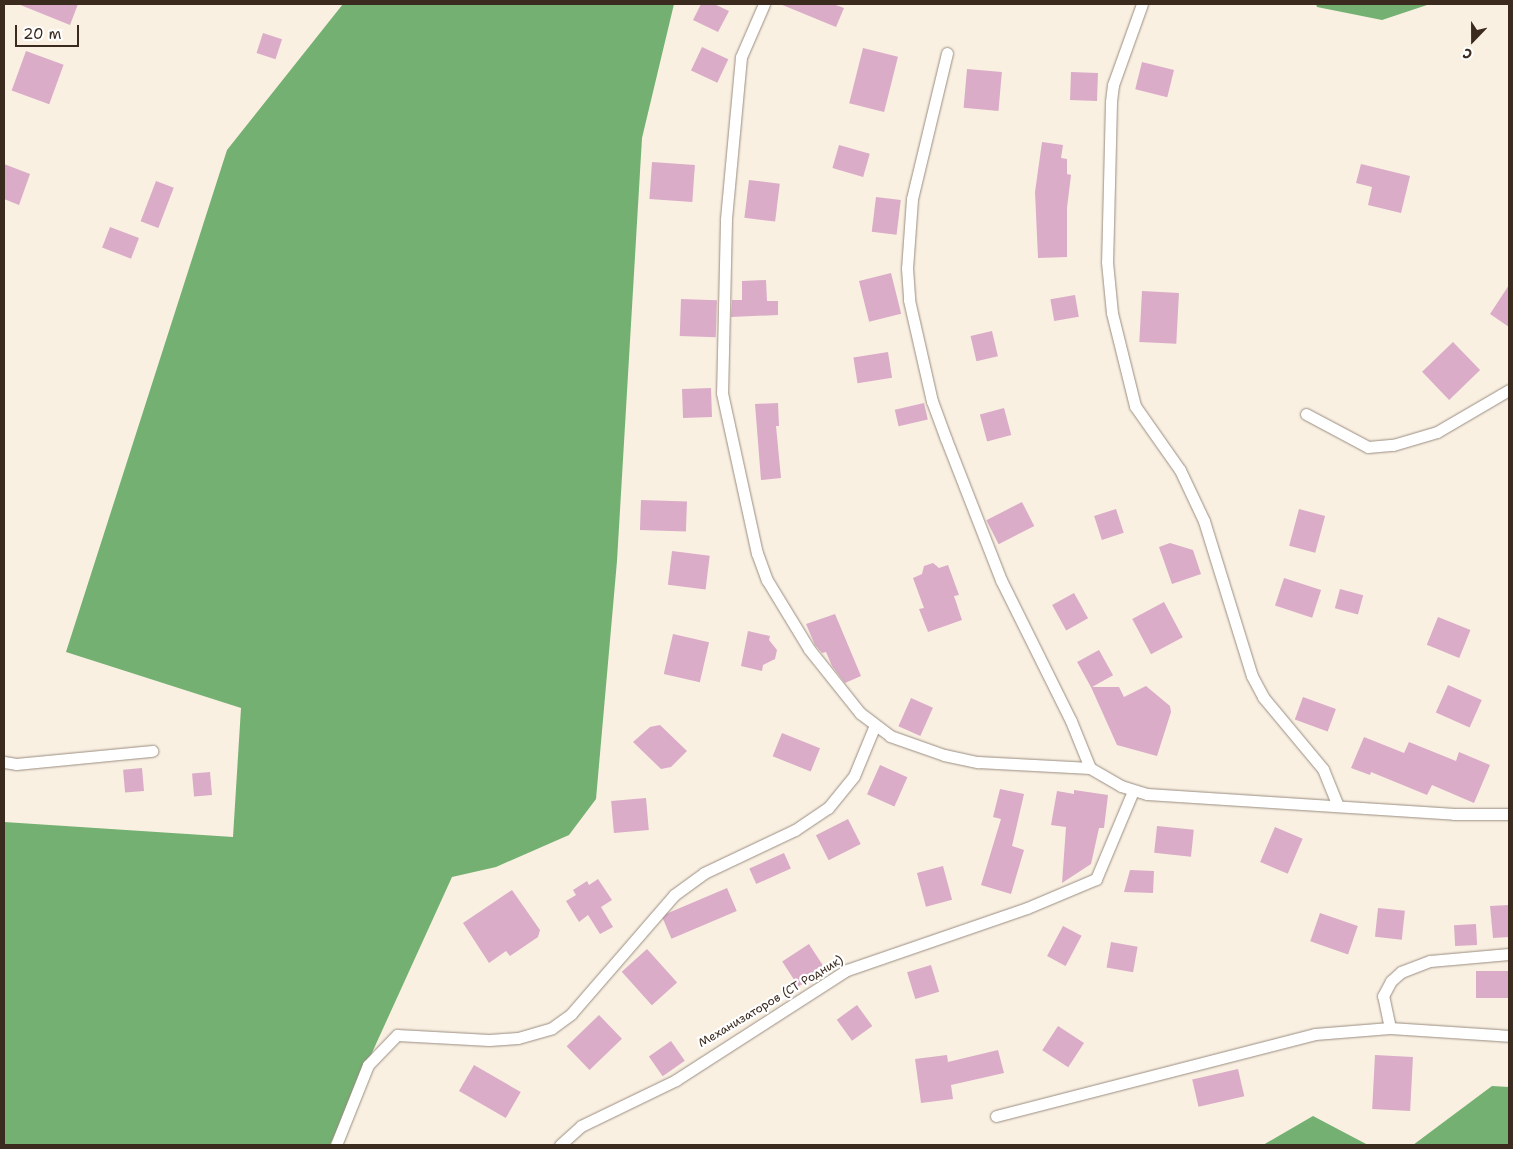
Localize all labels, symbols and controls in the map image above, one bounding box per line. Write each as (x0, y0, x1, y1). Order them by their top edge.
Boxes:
scale bar (18, 15, 81, 47)
north arrow (1448, 15, 1498, 65)
text: 20 m (23, 24, 62, 44)
text: С (1460, 44, 1475, 64)
street label: Механизаторов (СТ Родник) (696, 953, 846, 1051)

